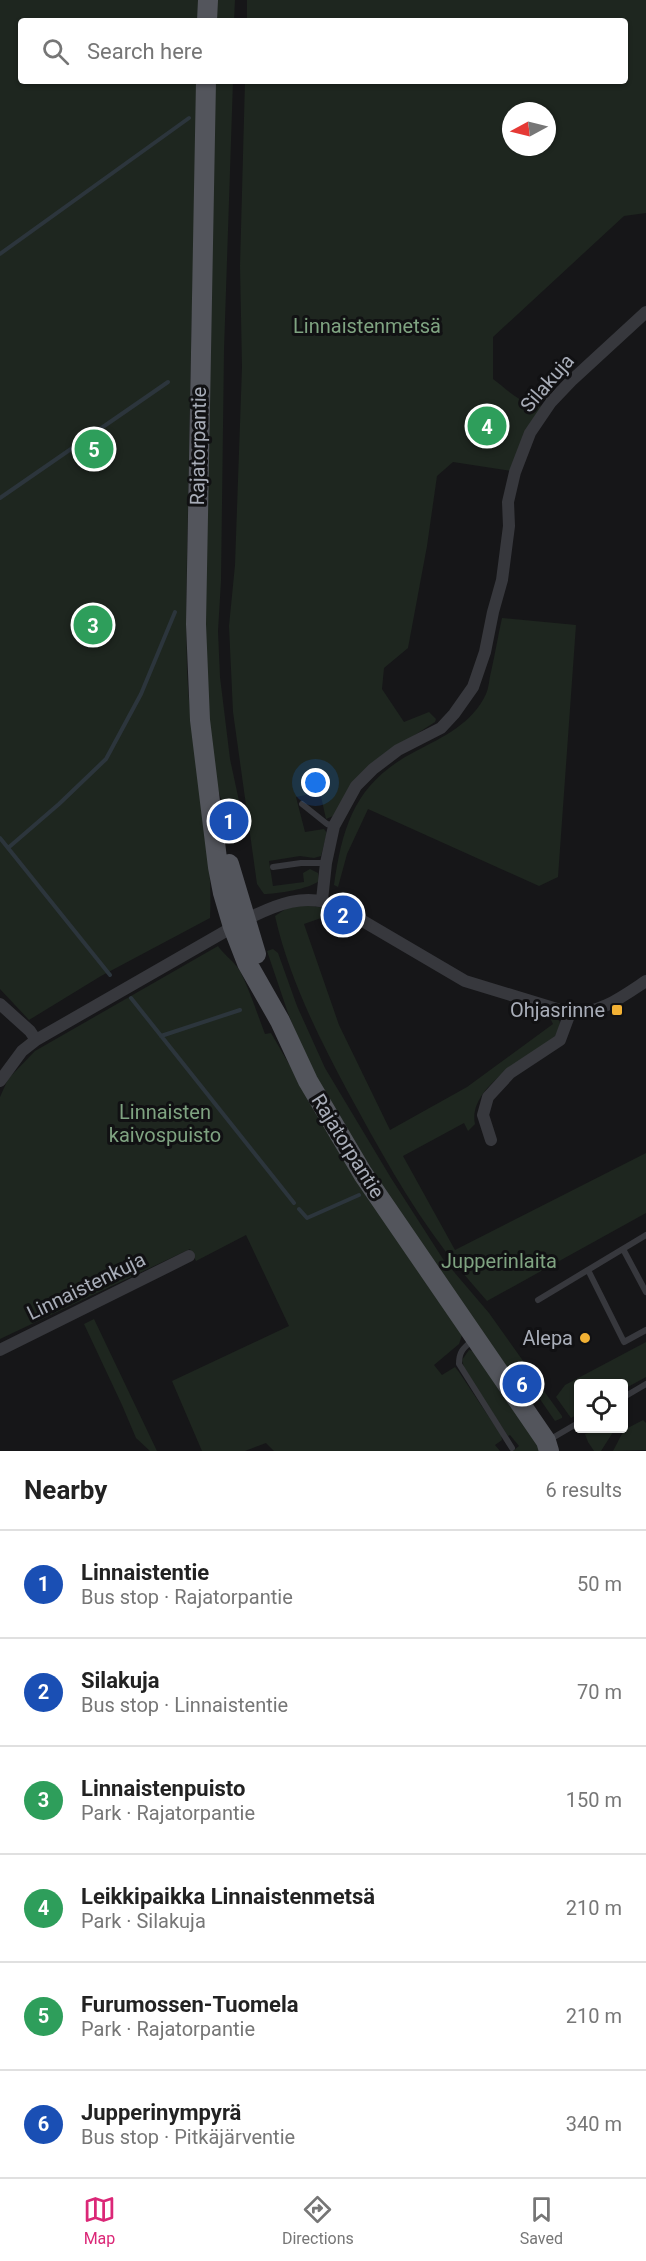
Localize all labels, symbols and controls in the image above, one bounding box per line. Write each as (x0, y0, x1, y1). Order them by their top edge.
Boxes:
search box (18, 18, 628, 84)
icon: search (39, 35, 72, 68)
text: Search here (87, 39, 203, 64)
north arrow (502, 102, 556, 156)
park label: Linnaistenmetsä (293, 314, 441, 338)
street label: Silakuja (515, 349, 579, 417)
street label: Rajatorpantie (185, 387, 211, 505)
pin: 4 (468, 404, 506, 448)
pin: 5 (74, 426, 113, 472)
pin: 3 (74, 602, 112, 648)
your location (301, 768, 330, 797)
pin: 1 (210, 798, 248, 844)
pin: 2 (324, 892, 362, 938)
place label: Ohjasrinne (510, 998, 605, 1022)
marker: Ohjasrinne (610, 1003, 624, 1017)
street label: Rajatorpantie (306, 1089, 390, 1203)
park label: Linnaisten kaivospuisto (109, 1100, 221, 1147)
street label: Linnaistenkuja (23, 1247, 149, 1325)
park label: Jupperinlaita (441, 1249, 557, 1273)
place label: Alepa (522, 1326, 573, 1350)
marker: Alepa (578, 1331, 592, 1345)
pin: 6 (502, 1362, 542, 1406)
map controls (574, 1379, 628, 1433)
button: locate (574, 1379, 628, 1433)
text: Nearby (24, 1475, 107, 1505)
text: 6 results (546, 1478, 622, 1502)
text: Linnaistentie (81, 1560, 209, 1585)
text: 1 (38, 1572, 49, 1596)
text: 50 m (577, 1572, 622, 1596)
text: Bus stop · Rajatorpantie (81, 1585, 293, 1609)
text: Silakuja (81, 1668, 160, 1693)
text: 2 (38, 1680, 49, 1704)
text: 70 m (577, 1680, 622, 1704)
text: Bus stop · Linnaistentie (81, 1693, 288, 1717)
text: Linnaistenpuisto (81, 1776, 245, 1801)
text: 3 (38, 1788, 49, 1812)
text: 150 m (566, 1788, 622, 1812)
text: Park · Rajatorpantie (81, 1801, 255, 1825)
text: Leikkipaikka Linnaistenmetsä (81, 1884, 375, 1909)
text: 4 (38, 1896, 49, 1920)
text: 210 m (566, 1896, 622, 1920)
text: Park · Silakuja (81, 1909, 206, 1933)
text: Furumossen-Tuomela (81, 1992, 299, 2017)
text: 5 (38, 2004, 49, 2028)
text: 210 m (566, 2004, 622, 2028)
text: Park · Rajatorpantie (81, 2017, 255, 2041)
text: Jupperinympyrä (81, 2100, 241, 2125)
text: 6 (38, 2112, 49, 2136)
text: 340 m (566, 2112, 622, 2136)
text: Bus stop · Pitkäjärventie (81, 2125, 295, 2149)
tab: Map (83, 2193, 116, 2248)
tab: Directions (282, 2193, 354, 2248)
tab: Saved (520, 2193, 563, 2248)

